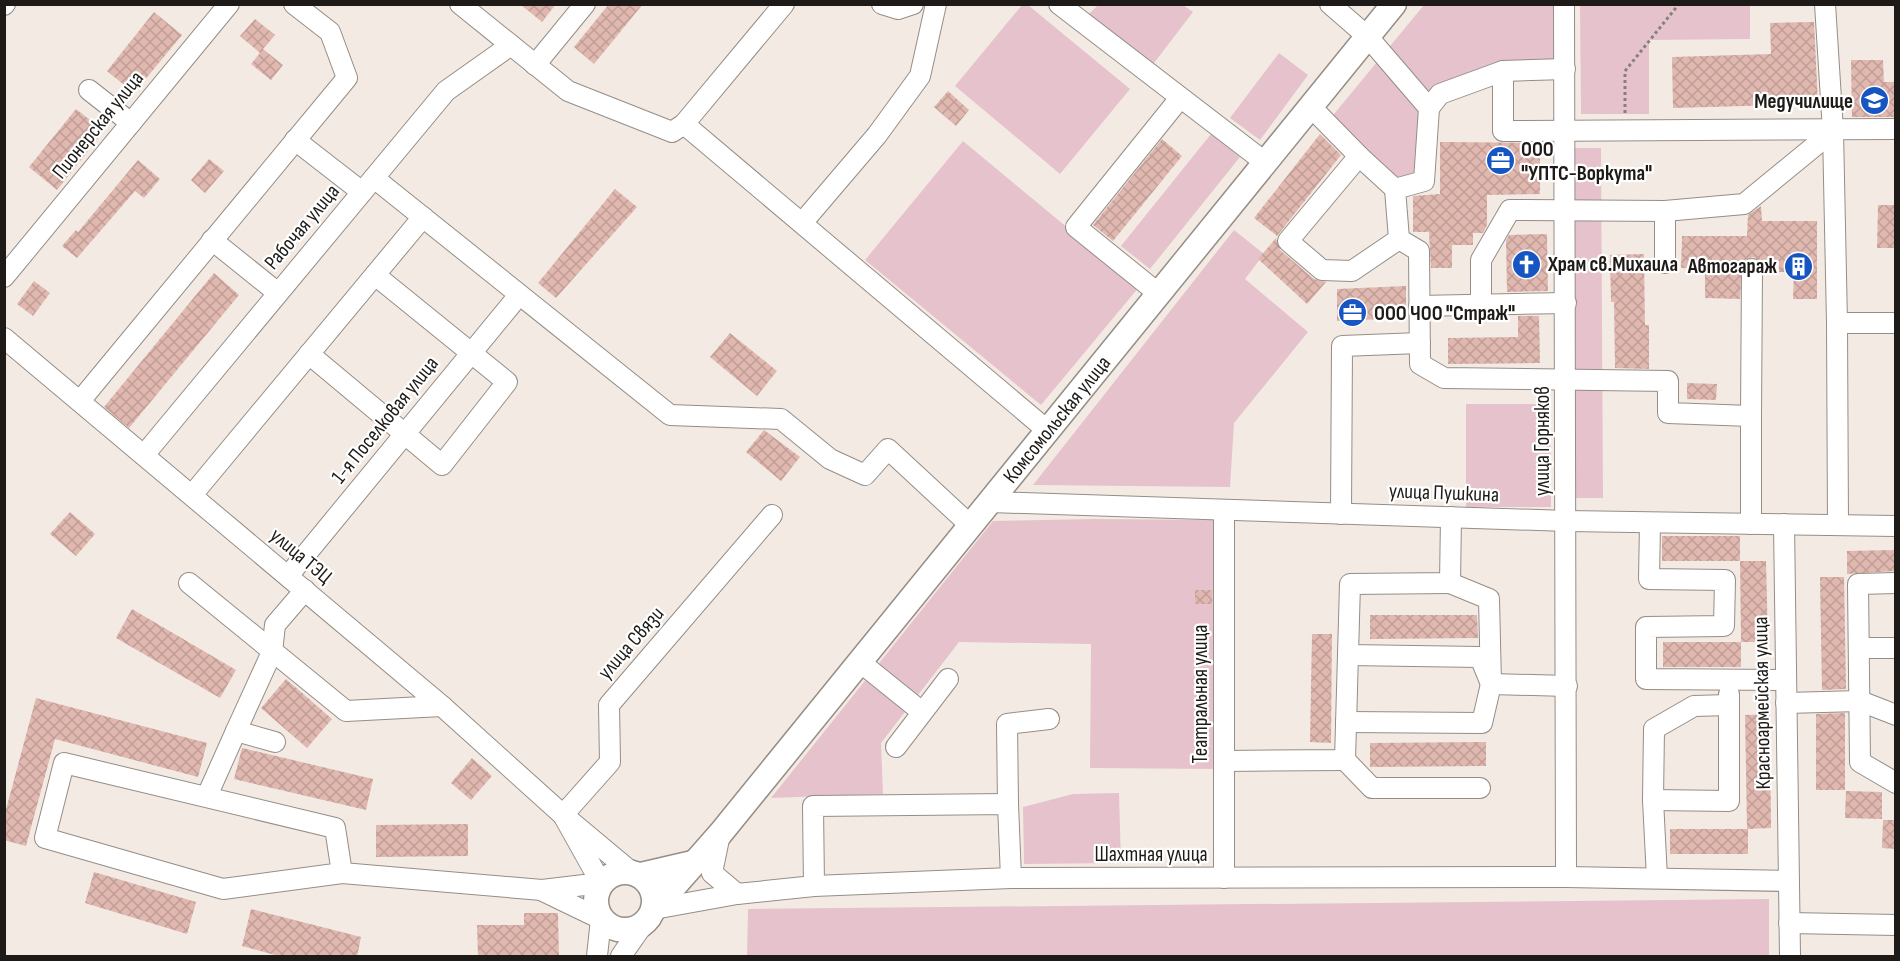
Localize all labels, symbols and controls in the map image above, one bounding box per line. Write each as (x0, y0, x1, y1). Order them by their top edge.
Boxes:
street label: Пионерская улица (47, 66, 149, 184)
school or university icon: Медучилище (1858, 85, 1890, 117)
place label: Медучилище (1754, 89, 1853, 114)
place label: ООО "УПТС-Воркута" (1521, 137, 1652, 186)
office icon: ООО "УПТС-Воркута" (1484, 145, 1516, 177)
street label: Рабочая улица (259, 179, 345, 275)
church icon: Храм св.Михаила (1511, 248, 1543, 280)
building icon: Автогараж (1782, 250, 1814, 282)
place label: Храм св.Михаила (1547, 252, 1678, 277)
place label: Автогараж (1687, 254, 1777, 279)
office icon: ООО ЧОО "Страж" (1337, 297, 1369, 329)
place label: ООО ЧОО "Страж" (1374, 301, 1515, 326)
street label: Комсомольская улица (998, 351, 1116, 488)
street label: 1-я Поселковая улица (326, 352, 444, 488)
street label: улица Горняков (1530, 386, 1555, 496)
street label: улица Пушкина (1389, 479, 1499, 507)
street label: улица ТЭЦ (265, 523, 337, 589)
street label: улица Связи (593, 602, 669, 684)
street label: Красноармейская улица (1748, 616, 1776, 790)
street label: Театральная улица (1188, 625, 1213, 763)
street label: Шахтная улица (1094, 842, 1208, 867)

